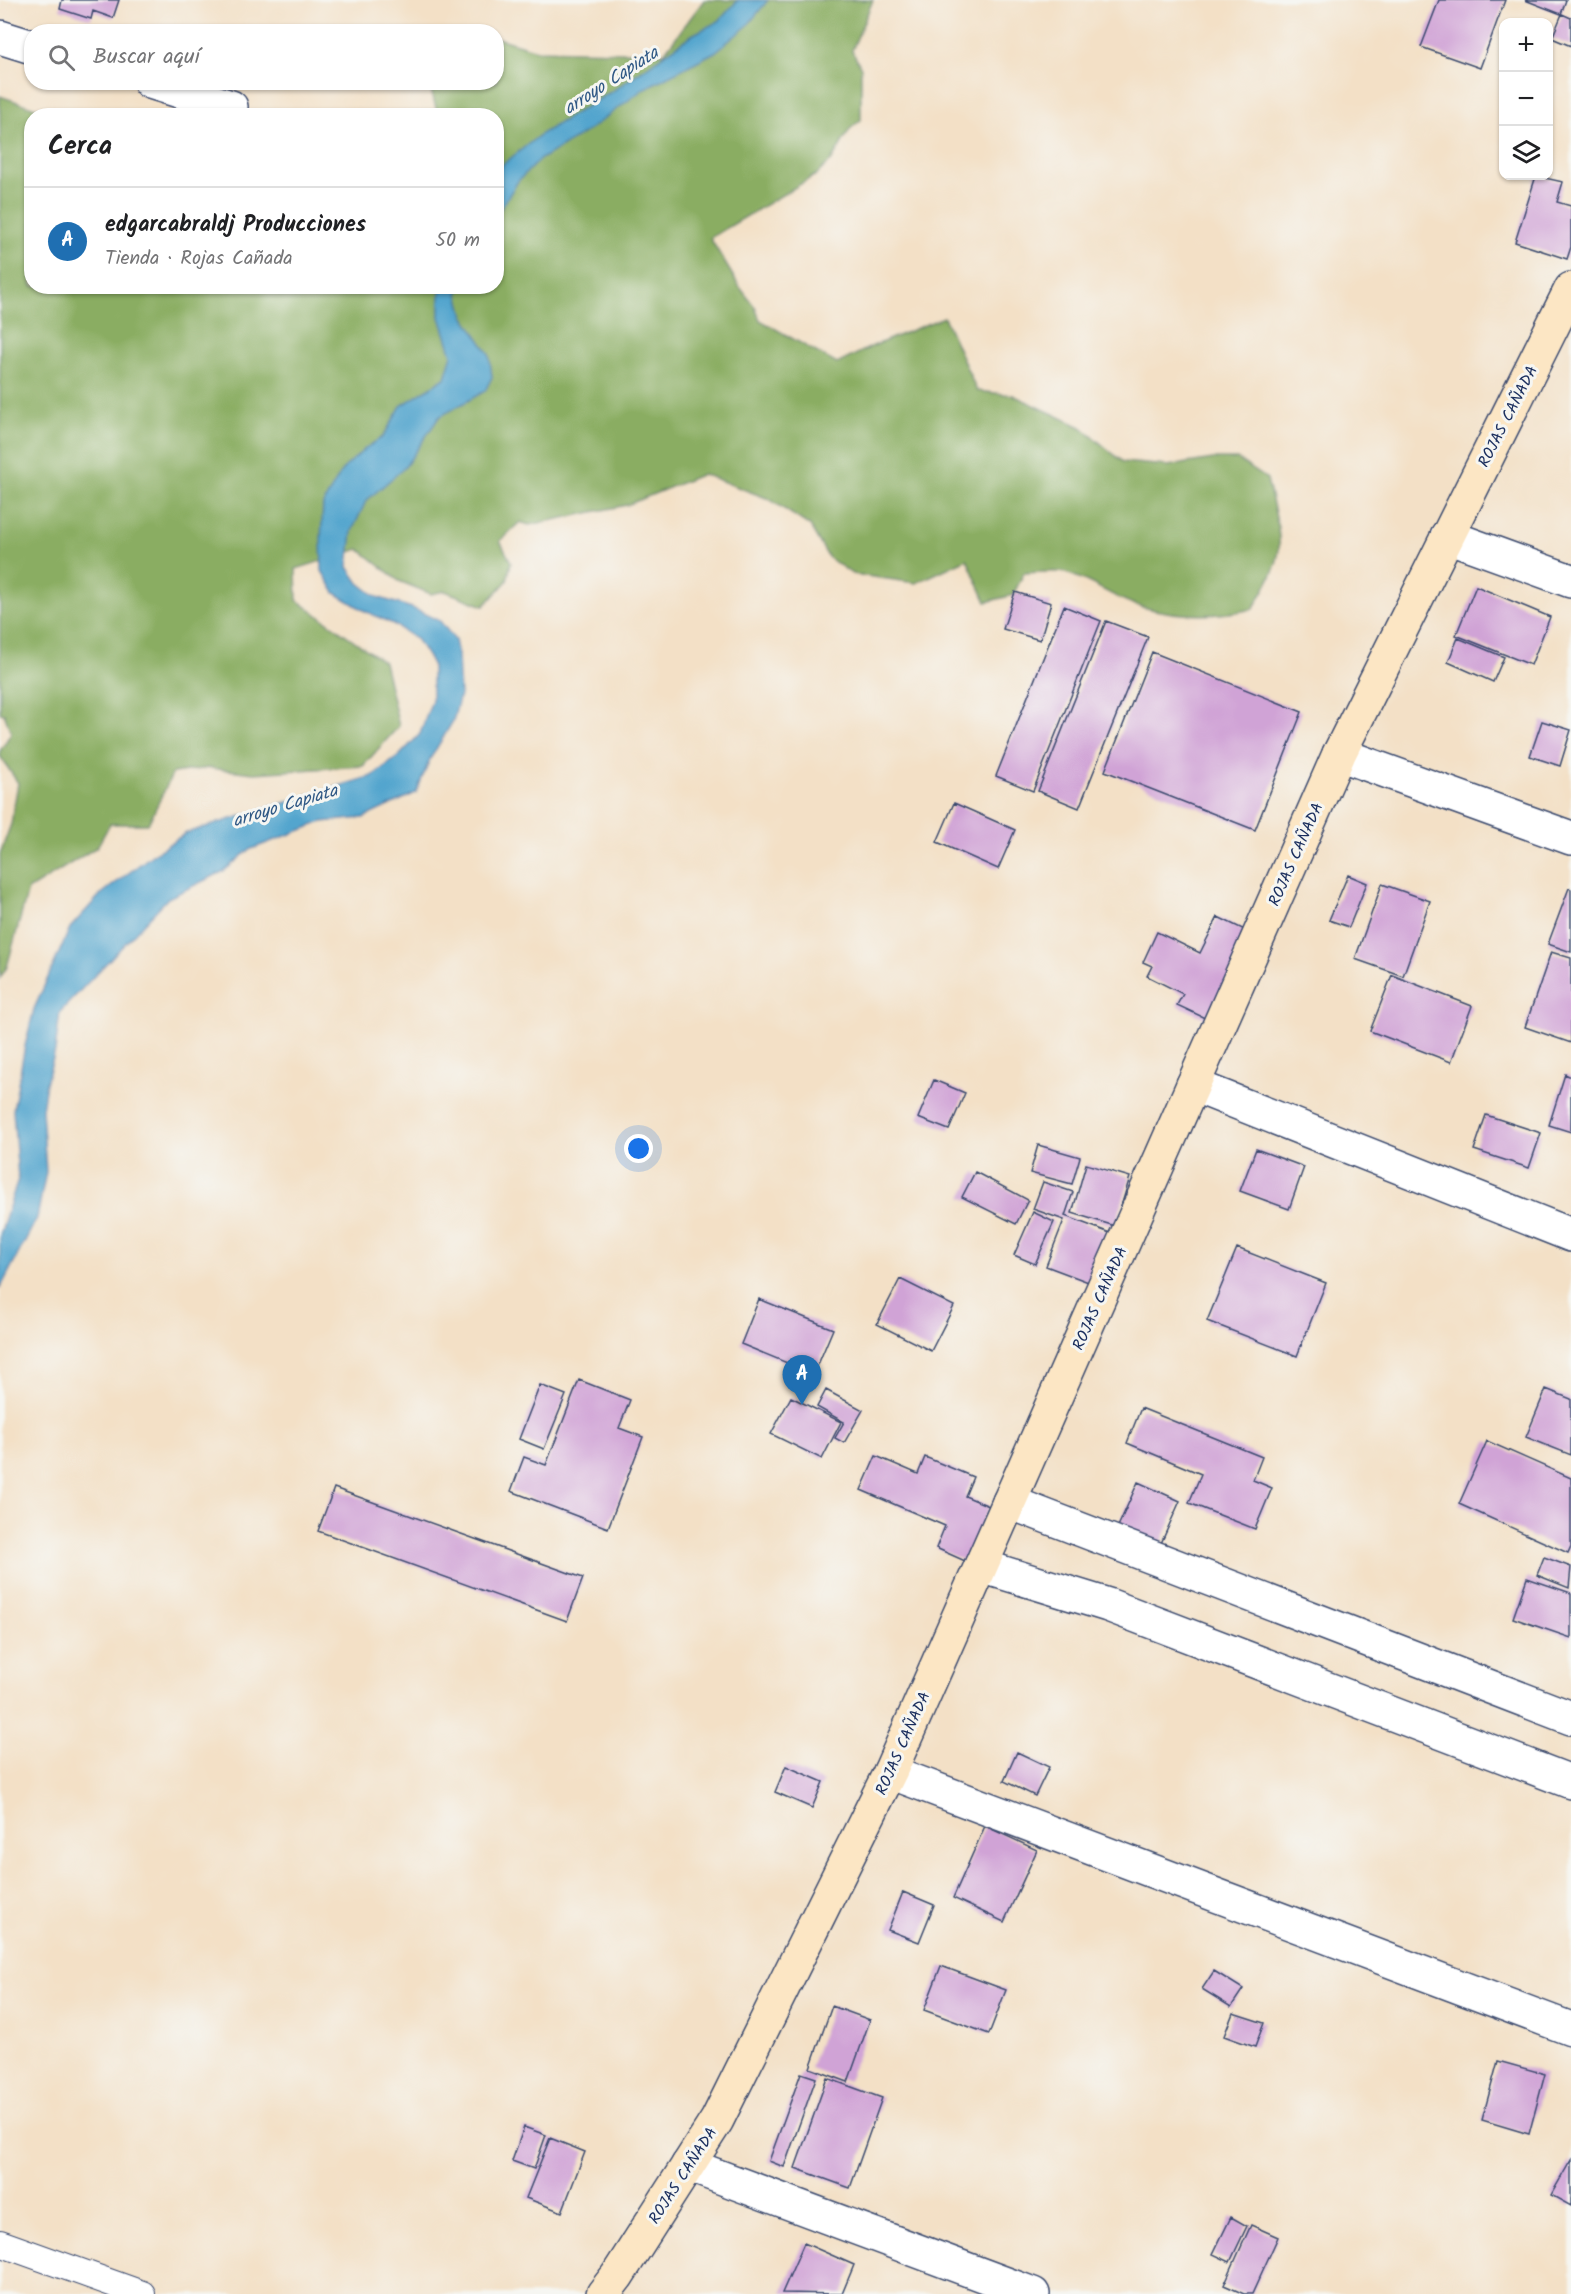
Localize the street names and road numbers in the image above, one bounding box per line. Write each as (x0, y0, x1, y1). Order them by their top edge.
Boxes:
street label: ROJAS CAÑADA (1472, 361, 1545, 472)
street label: ROJAS CAÑADA (1262, 798, 1331, 910)
street label: ROJAS CAÑADA (1066, 1242, 1135, 1354)
street label: ROJAS CAÑADA (869, 1687, 938, 1799)
street label: ROJAS CAÑADA (642, 2122, 724, 2229)

